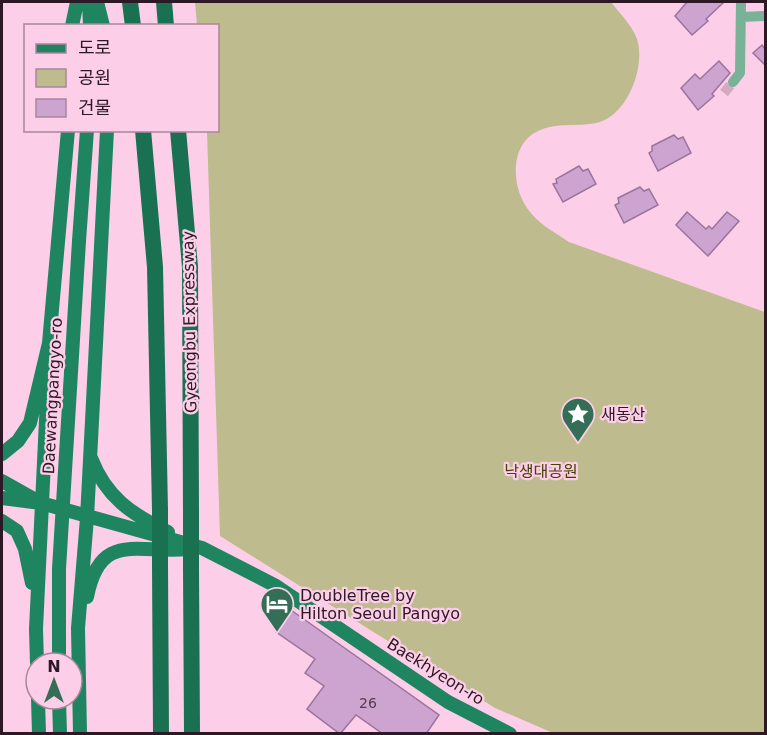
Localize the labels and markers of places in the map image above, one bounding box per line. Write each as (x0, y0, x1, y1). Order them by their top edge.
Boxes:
place icon: 새동산 (560, 396, 596, 443)
place label: 새동산 (601, 405, 645, 424)
hotel icon: DoubleTree by Hilton Seoul Pangyo (259, 586, 295, 633)
place label: DoubleTree by Hilton Seoul Pangyo (300, 586, 460, 623)

